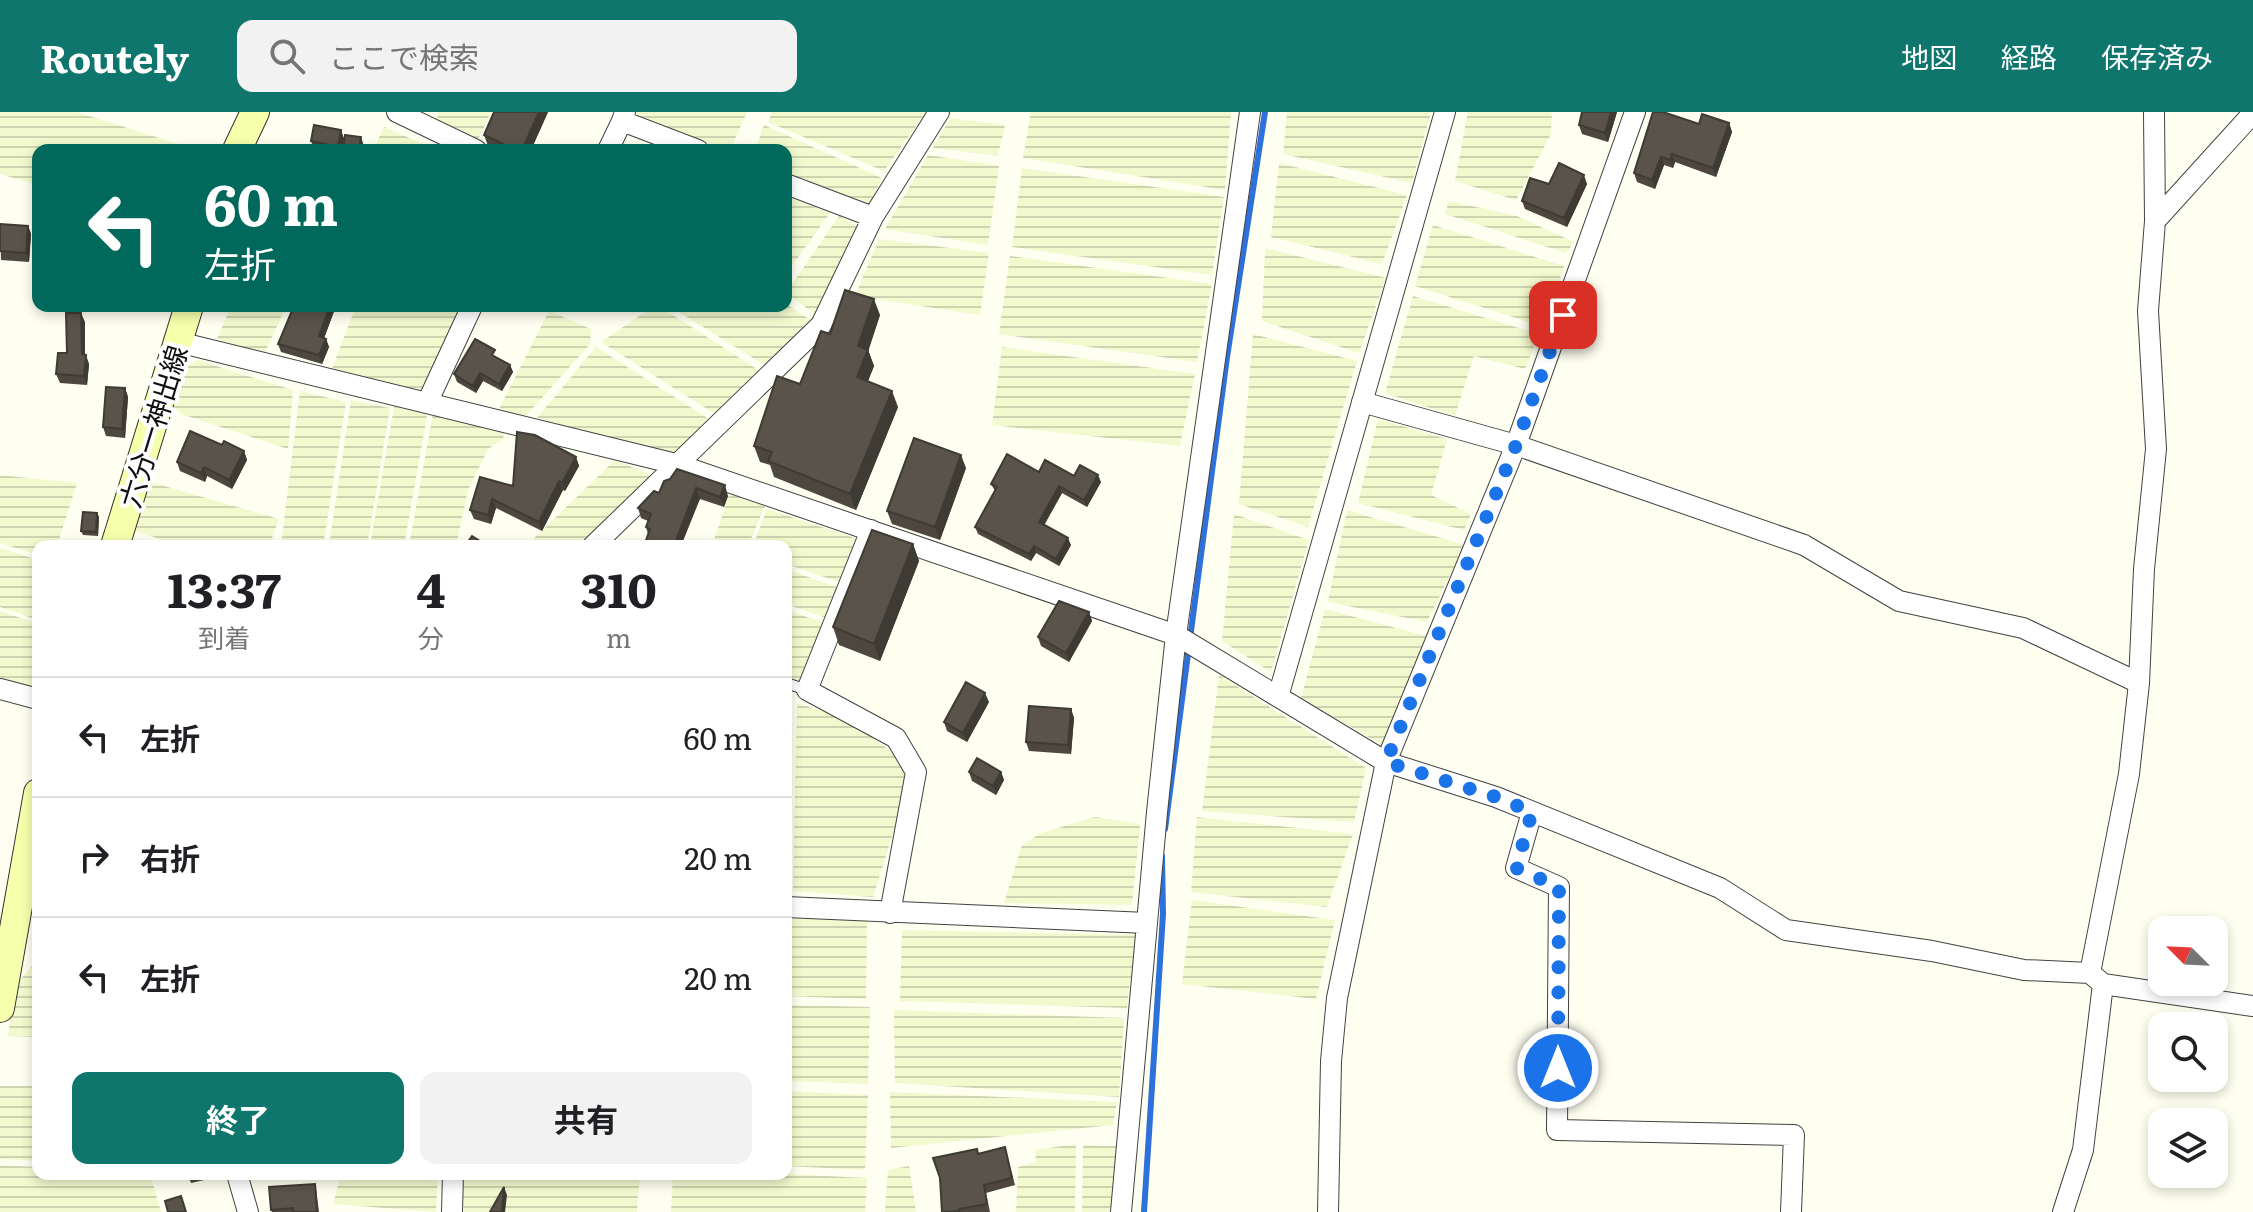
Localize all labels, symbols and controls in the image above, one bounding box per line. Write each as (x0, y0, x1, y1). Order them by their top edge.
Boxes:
search box (237, 20, 797, 92)
text: Routely (40, 28, 189, 85)
icon: search (265, 34, 309, 78)
text: ここで検索 (329, 34, 479, 78)
text: 地図 (1901, 35, 1957, 77)
text: 経路 (2001, 35, 2057, 77)
text: 保存済み (2101, 35, 2213, 77)
text: 60 m (204, 160, 338, 243)
icon: left (72, 176, 176, 280)
text: 左折 (204, 236, 276, 289)
pin (1529, 281, 1597, 349)
icon: arrive (1541, 293, 1585, 337)
street label: 六分一神出線 (107, 340, 197, 512)
text: 13:37 (167, 552, 281, 623)
text: 4 (416, 552, 445, 623)
text: 310 (581, 552, 657, 623)
text: 到着 (198, 617, 250, 656)
text: 分 (418, 617, 444, 656)
text: m (606, 617, 631, 656)
icon: left (72, 715, 116, 759)
text: 左折 (140, 715, 200, 759)
text: 60 m (683, 715, 752, 759)
icon: right (72, 835, 116, 879)
text: 右折 (140, 835, 200, 879)
text: 20 m (684, 835, 752, 879)
north arrow (2148, 916, 2228, 996)
map controls (2148, 916, 2228, 1188)
icon: left (72, 955, 116, 999)
text: 左折 (140, 955, 200, 999)
text: 20 m (684, 955, 752, 999)
button: search (2148, 1012, 2228, 1092)
position arrow (1516, 1026, 1600, 1110)
button: 終了 (72, 1072, 404, 1164)
button: 共有 (420, 1072, 752, 1164)
button: layers (2148, 1108, 2228, 1188)

